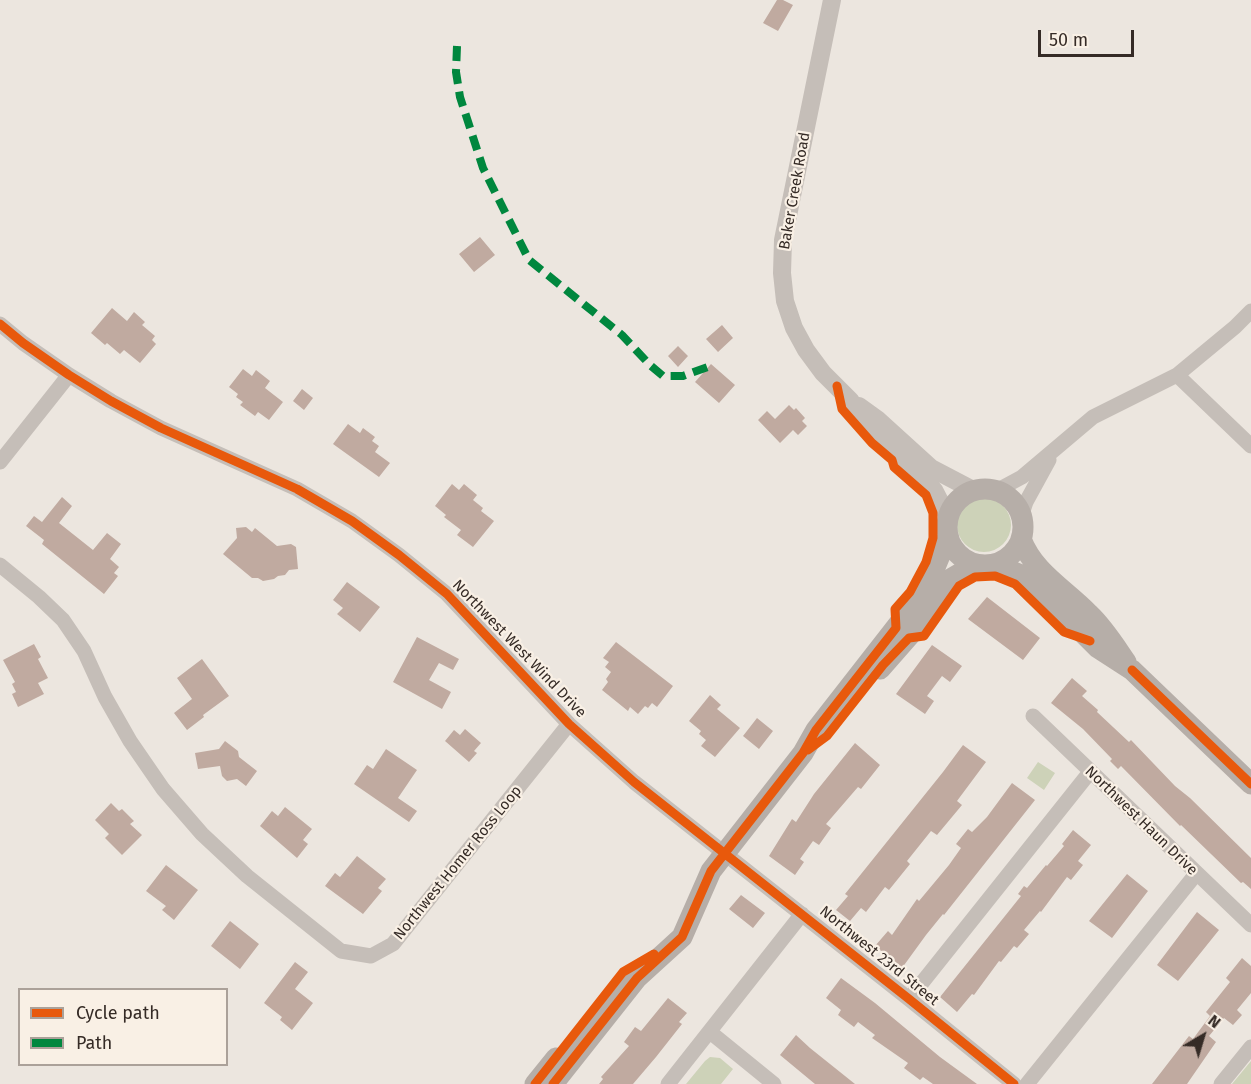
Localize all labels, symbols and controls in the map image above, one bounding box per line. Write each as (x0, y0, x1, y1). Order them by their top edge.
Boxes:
scale bar (1041, 18, 1137, 56)
text: 50 m (1049, 29, 1088, 51)
street label: Baker Creek Road (776, 131, 814, 251)
street label: Northwest West Wind Drive (448, 576, 590, 722)
street label: Northwest Haun Drive (1081, 763, 1201, 879)
street label: Northwest Homer Ross Loop (390, 782, 526, 944)
street label: Northwest 23rd Street (816, 902, 942, 1010)
legend (18, 988, 228, 1066)
text: Cycle path (76, 1002, 160, 1024)
north arrow (1173, 1006, 1233, 1066)
text: N (1204, 1011, 1224, 1032)
text: Path (76, 1032, 112, 1054)

